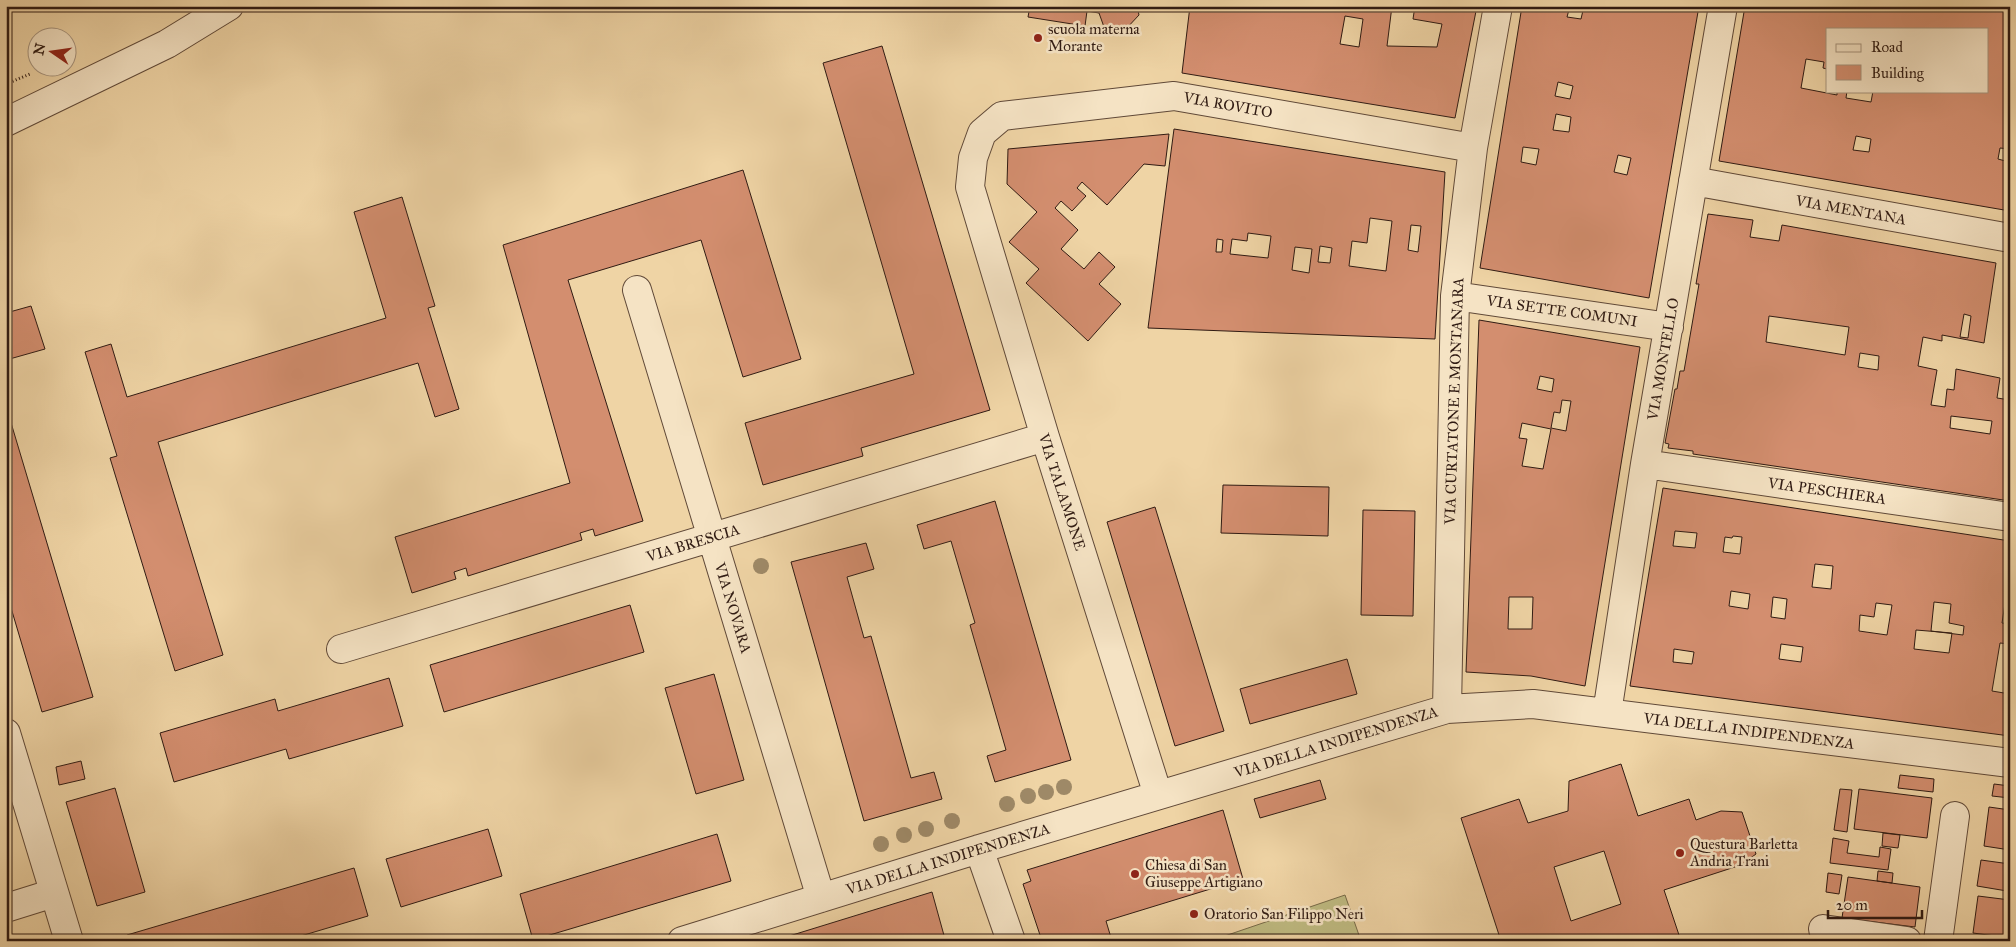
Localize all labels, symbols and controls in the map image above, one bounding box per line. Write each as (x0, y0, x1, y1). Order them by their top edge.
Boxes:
place label: scuola materna Morante (1048, 20, 1140, 55)
north arrow (28, 28, 78, 78)
legend (1826, 28, 1988, 92)
marker: scuola materna Morante (1032, 32, 1044, 44)
text: Road (1871, 38, 1903, 56)
text: N (30, 41, 49, 57)
text: Building (1871, 64, 1925, 82)
street label: VIA ROVITO (1181, 88, 1274, 122)
street label: VIA MENTANA (1793, 191, 1908, 229)
street label: VIA CURTATONE E MONTANARA (1441, 277, 1467, 526)
street label: VIA SETTE COMUNI (1484, 291, 1639, 331)
street label: VIA MONTELLO (1643, 296, 1683, 423)
street label: VIA TALAMONE (1034, 430, 1089, 553)
street label: VIA PESCHIERA (1766, 474, 1887, 508)
street label: VIA BRESCIA (643, 520, 742, 566)
street label: VIA NOVARA (710, 559, 755, 656)
street label: VIA DELLA INDIPENDENZA (1231, 702, 1440, 782)
street label: VIA DELLA INDIPENDENZA (1642, 709, 1855, 753)
street label: VIA DELLA INDIPENDENZA (843, 819, 1052, 899)
place label: Questura Barletta Andria Trani (1689, 835, 1798, 870)
marker: Questura Barletta Andria Trani (1674, 847, 1686, 859)
place label: Chiesa di San Giuseppe Artigiano (1145, 856, 1263, 891)
marker: Chiesa di San Giuseppe Artigiano (1129, 868, 1141, 880)
scale bar (1828, 887, 1922, 919)
text: 20 m (1836, 896, 1868, 914)
place label: Oratorio San Filippo Neri (1204, 905, 1364, 923)
marker: Oratorio San Filippo Neri (1188, 908, 1200, 920)

